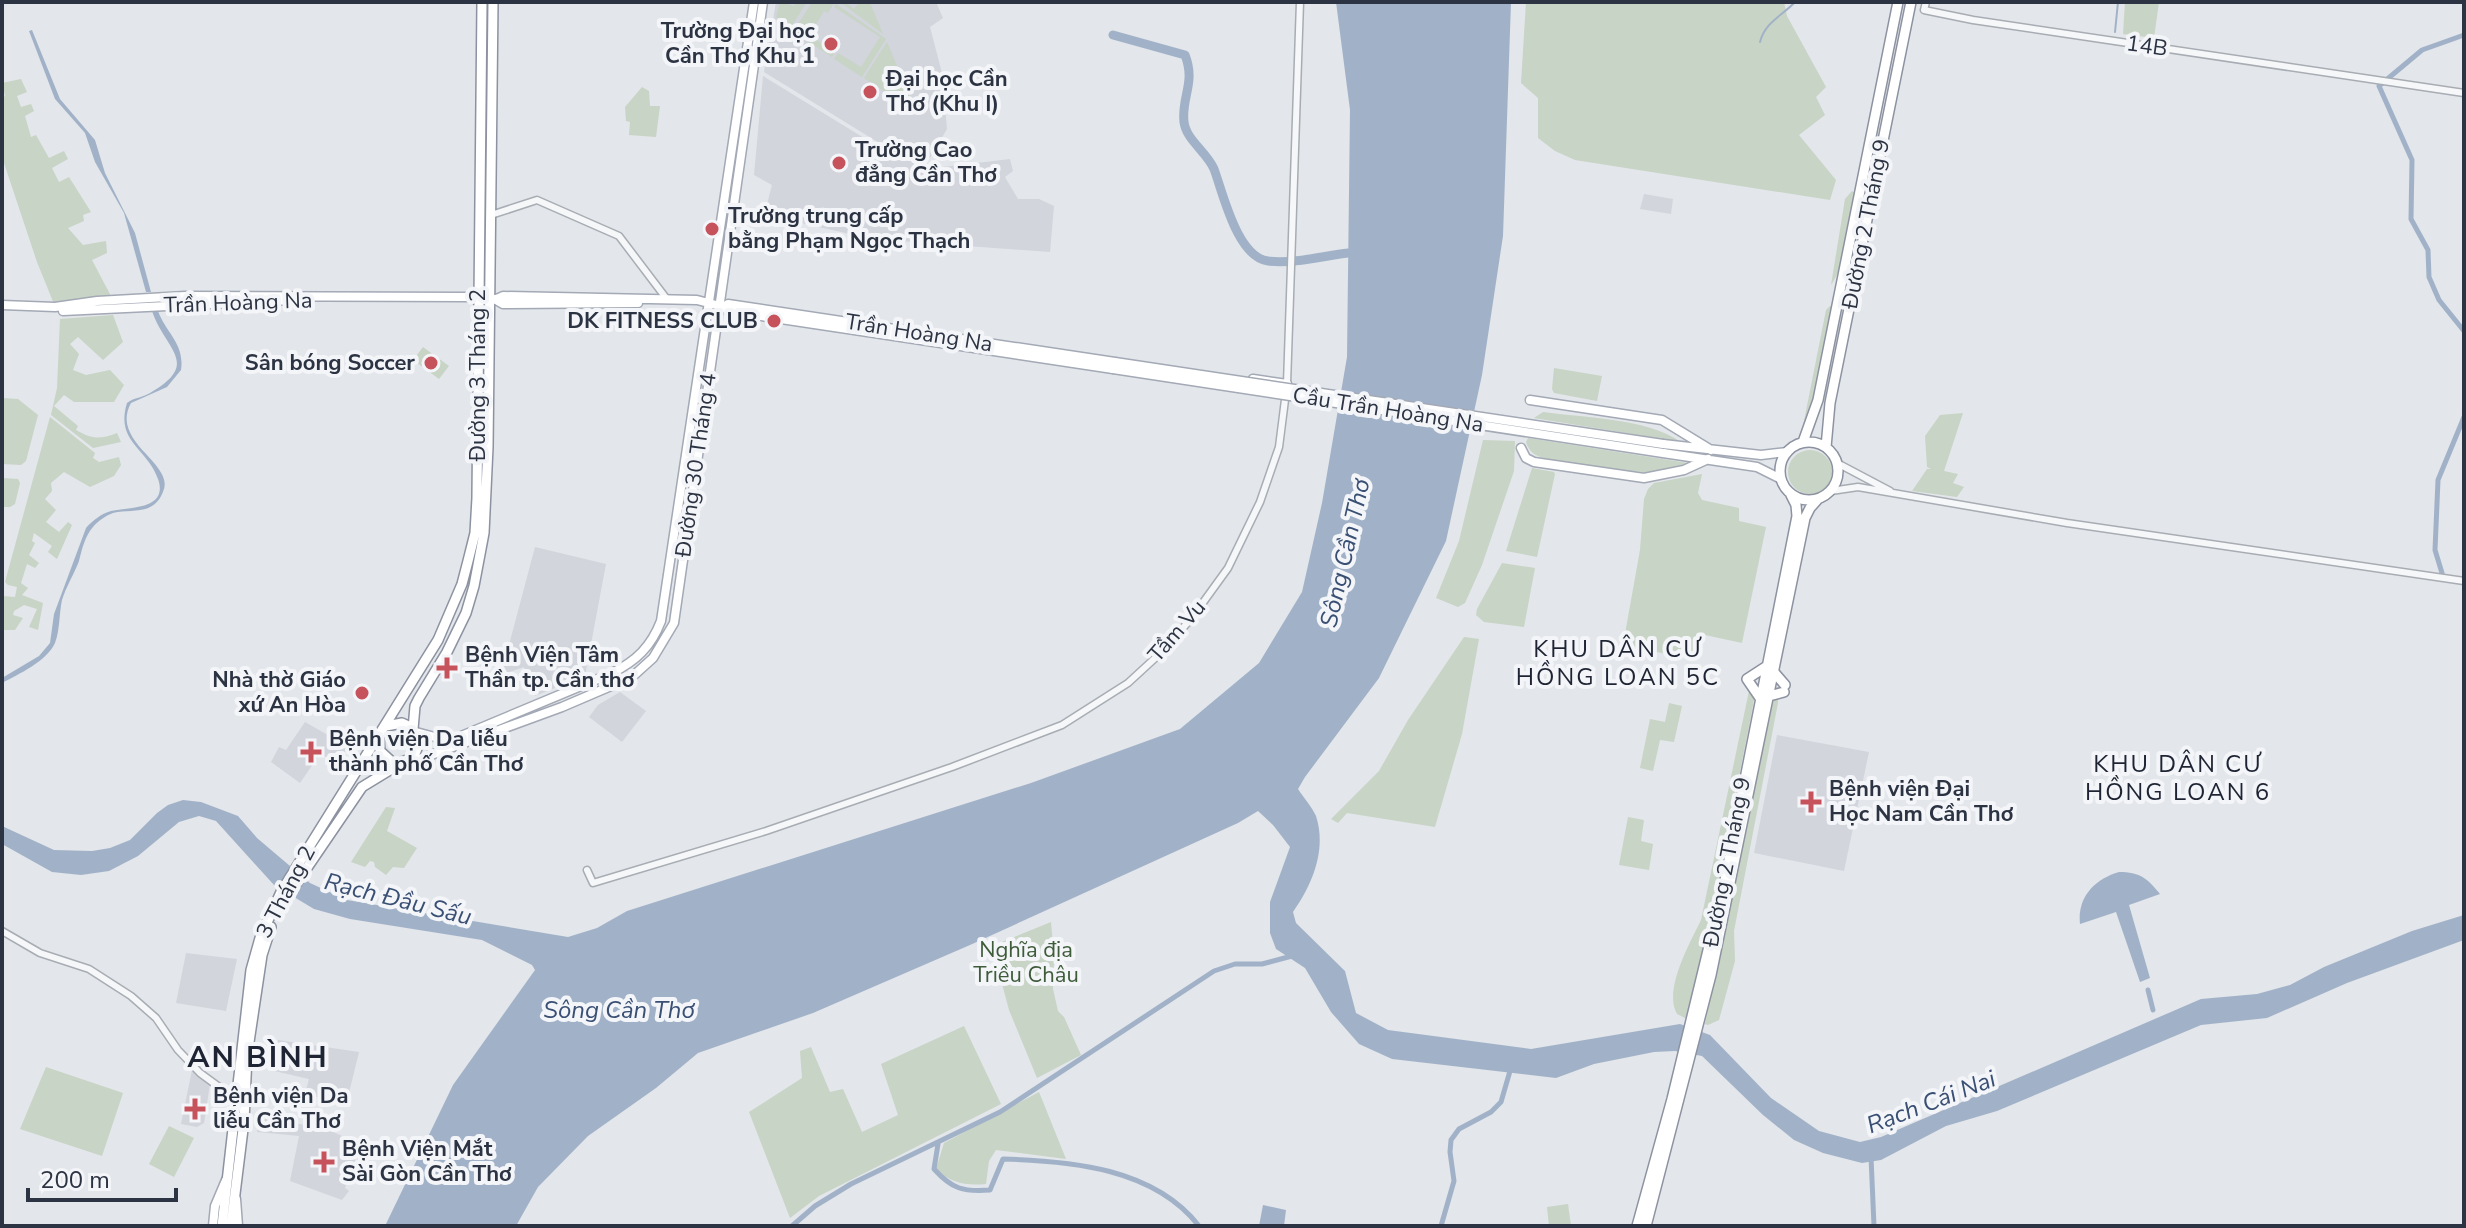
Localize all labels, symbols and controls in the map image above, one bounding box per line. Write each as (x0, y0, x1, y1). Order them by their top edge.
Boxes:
place label: Trường Đại học Cần Thơ Khu 1 (661, 16, 816, 71)
street label: 14B (2124, 28, 2170, 64)
marker: Trường Đại học Cần Thơ Khu 1 (822, 35, 840, 53)
place label: Đại học Cần Thơ (Khu I) (885, 64, 1008, 119)
marker: Đại học Cần Thơ (Khu I) (861, 83, 879, 101)
place label: Trường Cao đẳng Cần Thơ (855, 135, 997, 190)
street label: Đường 2 Tháng 9 (1835, 137, 1897, 312)
marker: Trường Cao đẳng Cần Thơ (830, 154, 848, 172)
place label: Trường trung cấp bằng Phạm Ngọc Thạch (728, 201, 970, 256)
marker: Trường trung cấp bằng Phạm Ngọc Thạch (703, 220, 721, 238)
street label: Trần Hoàng Na (163, 285, 313, 321)
street label: Đường 3 Tháng 2 (463, 289, 493, 462)
place label: DK FITNESS CLUB (567, 306, 758, 336)
street label: Trần Hoàng Na (843, 307, 995, 359)
marker: DK FITNESS CLUB (765, 312, 783, 330)
place label: Sân bóng Soccer (245, 348, 415, 378)
marker: Sân bóng Soccer (422, 354, 440, 372)
street label: Đường 30 Tháng 4 (668, 371, 724, 560)
street label: Cầu Trần Hoàng Na (1290, 380, 1486, 440)
water label: Sông Cần Thơ (1312, 475, 1378, 630)
street label: Tầm Vu (1141, 593, 1213, 669)
district label: KHU DÂN CƯ HỒNG LOAN 5C (1516, 633, 1720, 693)
place label: Bệnh Viện Tâm Thần tp. Cần thơ (465, 640, 635, 695)
marker: Bệnh Viện Tâm Thần tp. Cần thơ (436, 657, 458, 679)
place label: Nhà thờ Giáo xứ An Hòa (212, 665, 346, 720)
marker: Nhà thờ Giáo xứ An Hòa (353, 684, 371, 702)
place label: Bệnh viện Da liễu thành phố Cần Thơ (329, 724, 524, 779)
marker: Bệnh viện Da liễu thành phố Cần Thơ (300, 741, 322, 763)
district label: KHU DÂN CƯ HỒNG LOAN 6 (2085, 748, 2271, 808)
place label: Bệnh viện Đại Học Nam Cần Thơ (1829, 774, 2014, 829)
street label: Đường 2 Tháng 9 (1696, 775, 1758, 950)
marker: Bệnh viện Đại Học Nam Cần Thơ (1800, 791, 1822, 813)
street label: 3 Tháng 2 (249, 841, 323, 943)
water label: Rạch Đầu Sấu (321, 865, 475, 933)
park label: Nghĩa địa Triều Châu (973, 935, 1079, 990)
water label: Sông Cần Thơ (543, 994, 695, 1026)
district label: AN BÌNH (187, 1037, 329, 1078)
water label: Rạch Cái Nai (1862, 1063, 2001, 1141)
place label: Bệnh viện Da liễu Cần Thơ (213, 1081, 348, 1136)
marker: Bệnh viện Da liễu Cần Thơ (184, 1098, 206, 1120)
place label: Bệnh Viện Mắt Sài Gòn Cần Thơ (342, 1134, 512, 1189)
marker: Bệnh Viện Mắt Sài Gòn Cần Thơ (313, 1151, 335, 1173)
scale bar (28, 1152, 176, 1202)
text: 200 m (40, 1164, 110, 1196)

